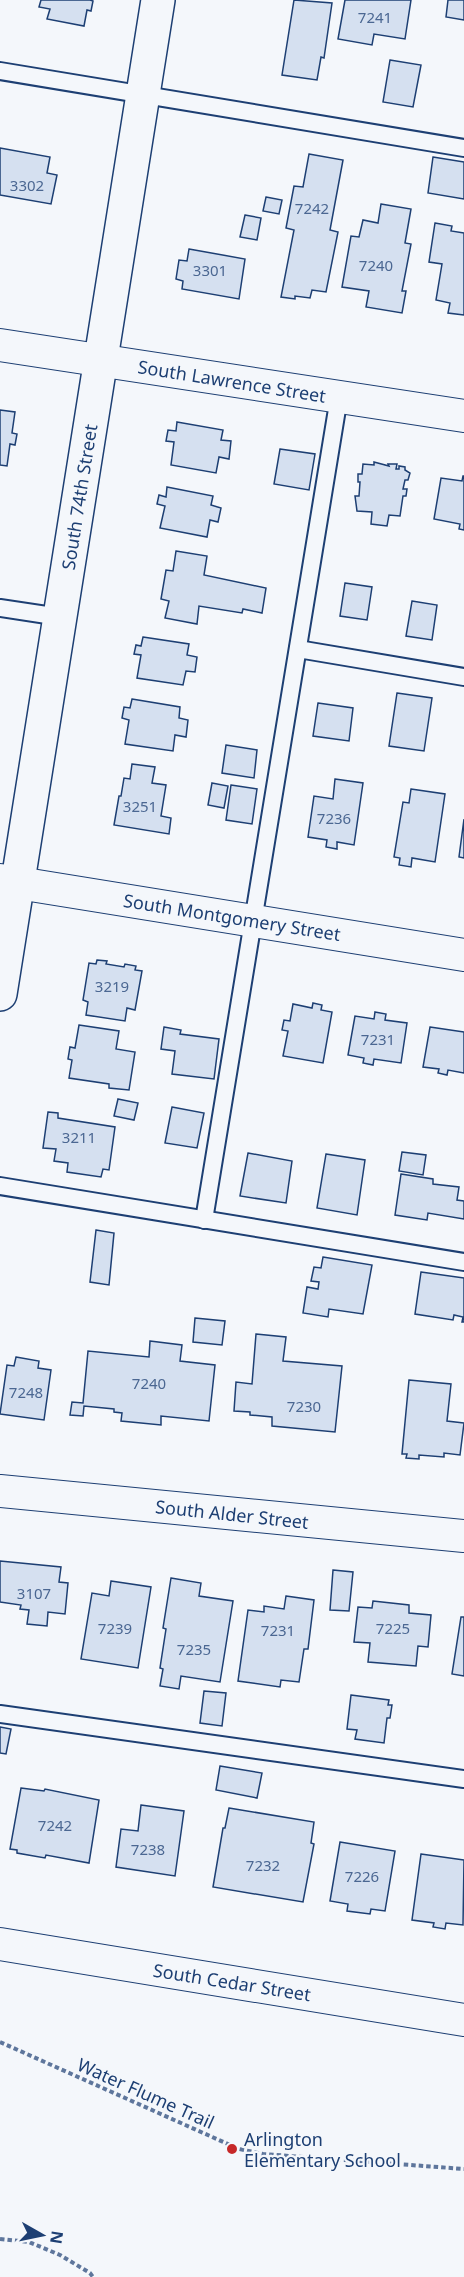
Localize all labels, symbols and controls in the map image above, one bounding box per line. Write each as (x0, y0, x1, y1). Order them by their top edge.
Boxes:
house number: 7241 (358, 7, 392, 27)
house number: 3302 (10, 175, 44, 195)
house number: 7242 (295, 198, 329, 218)
house number: 7240 (359, 255, 393, 275)
house number: 3301 (193, 260, 227, 280)
street label: South Lawrence Street (136, 354, 328, 408)
street label: South 74th Street (56, 422, 102, 572)
house number: 3251 (123, 796, 157, 816)
house number: 7236 (317, 808, 351, 828)
street label: South Montgomery Street (122, 888, 343, 946)
house number: 3219 (95, 976, 129, 996)
house number: 7231 (361, 1029, 395, 1049)
house number: 3211 (62, 1127, 96, 1147)
house number: 7240 (132, 1373, 166, 1393)
house number: 7248 (9, 1382, 43, 1402)
house number: 7230 (287, 1396, 321, 1416)
street label: South Alder Street (154, 1494, 310, 1534)
house number: 3107 (17, 1583, 51, 1603)
house number: 7239 (98, 1618, 132, 1638)
house number: 7225 (376, 1618, 410, 1638)
house number: 7231 (261, 1620, 295, 1640)
house number: 7235 (177, 1639, 211, 1659)
house number: 7242 (38, 1815, 72, 1835)
house number: 7238 (131, 1839, 165, 1859)
house number: 7232 (246, 1855, 280, 1875)
house number: 7226 (345, 1866, 379, 1886)
street label: South Cedar Street (151, 1958, 313, 2006)
street label: Water Flume Trail (74, 2052, 218, 2134)
place label: Arlington Elementary School (244, 2127, 401, 2172)
marker: Arlington Elementary School (225, 2142, 239, 2156)
north arrow (12, 2205, 72, 2265)
text: N (45, 2229, 69, 2245)

